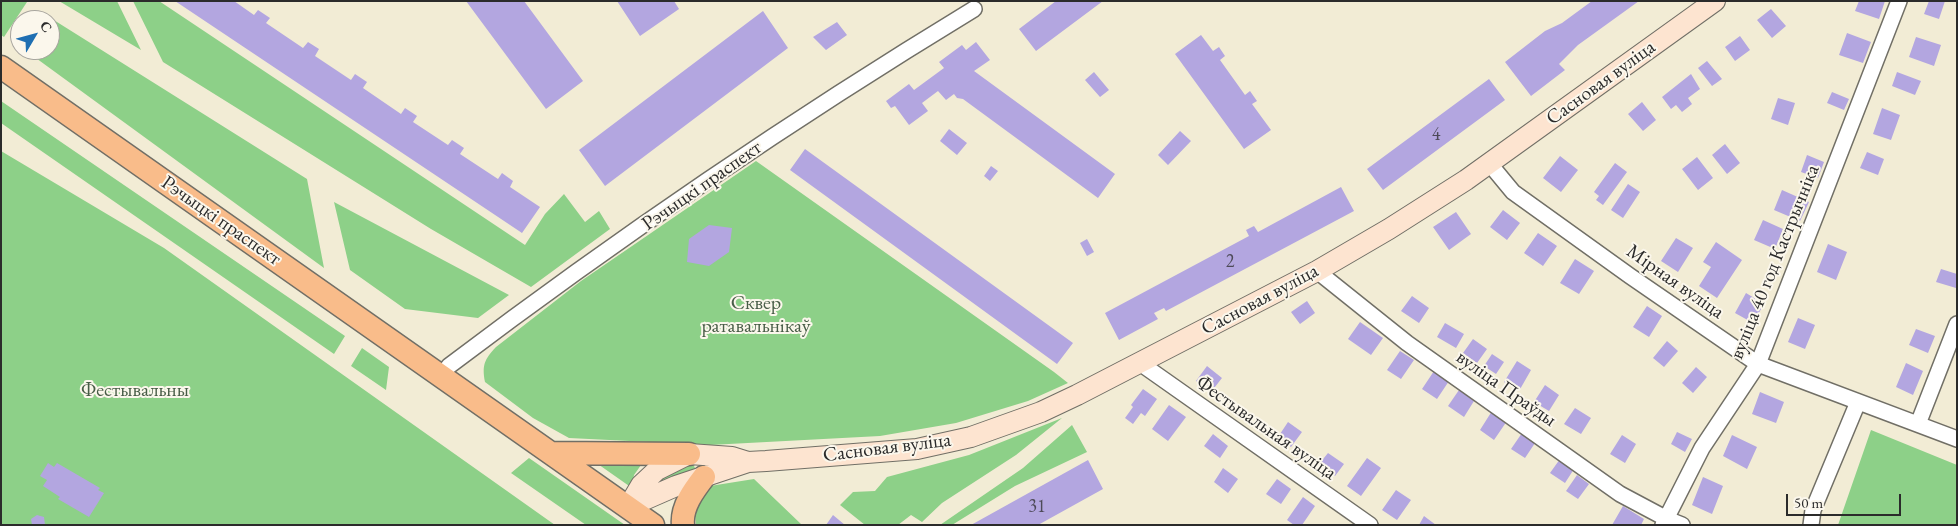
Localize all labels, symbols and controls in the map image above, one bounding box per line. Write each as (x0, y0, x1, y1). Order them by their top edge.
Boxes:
north arrow (10, 10, 60, 60)
text: С (36, 17, 56, 36)
street label: Сасновая вуліца (1542, 35, 1660, 131)
house number: 4 (1432, 124, 1440, 146)
street label: Рэчыцкі праспект (638, 136, 766, 236)
street label: вуліца 40 год Кастрычніка (1725, 161, 1825, 363)
street label: Рэчыцкі праспект (157, 171, 285, 271)
street label: Мірная вуліца (1621, 240, 1729, 324)
house number: 2 (1226, 251, 1234, 273)
street label: Сасновая вуліца (1197, 259, 1323, 341)
park label: Сквер ратавальнікаў (701, 292, 811, 339)
street label: вуліца Праўды (1451, 346, 1561, 432)
street label: Фестывальная вуліца (1191, 371, 1341, 485)
park label: Фестывальны (81, 379, 189, 403)
street label: Сасновая вуліца (822, 428, 952, 468)
scale bar (1788, 484, 1903, 516)
text: 50 m (1794, 493, 1823, 512)
house number: 31 (1028, 496, 1046, 518)

